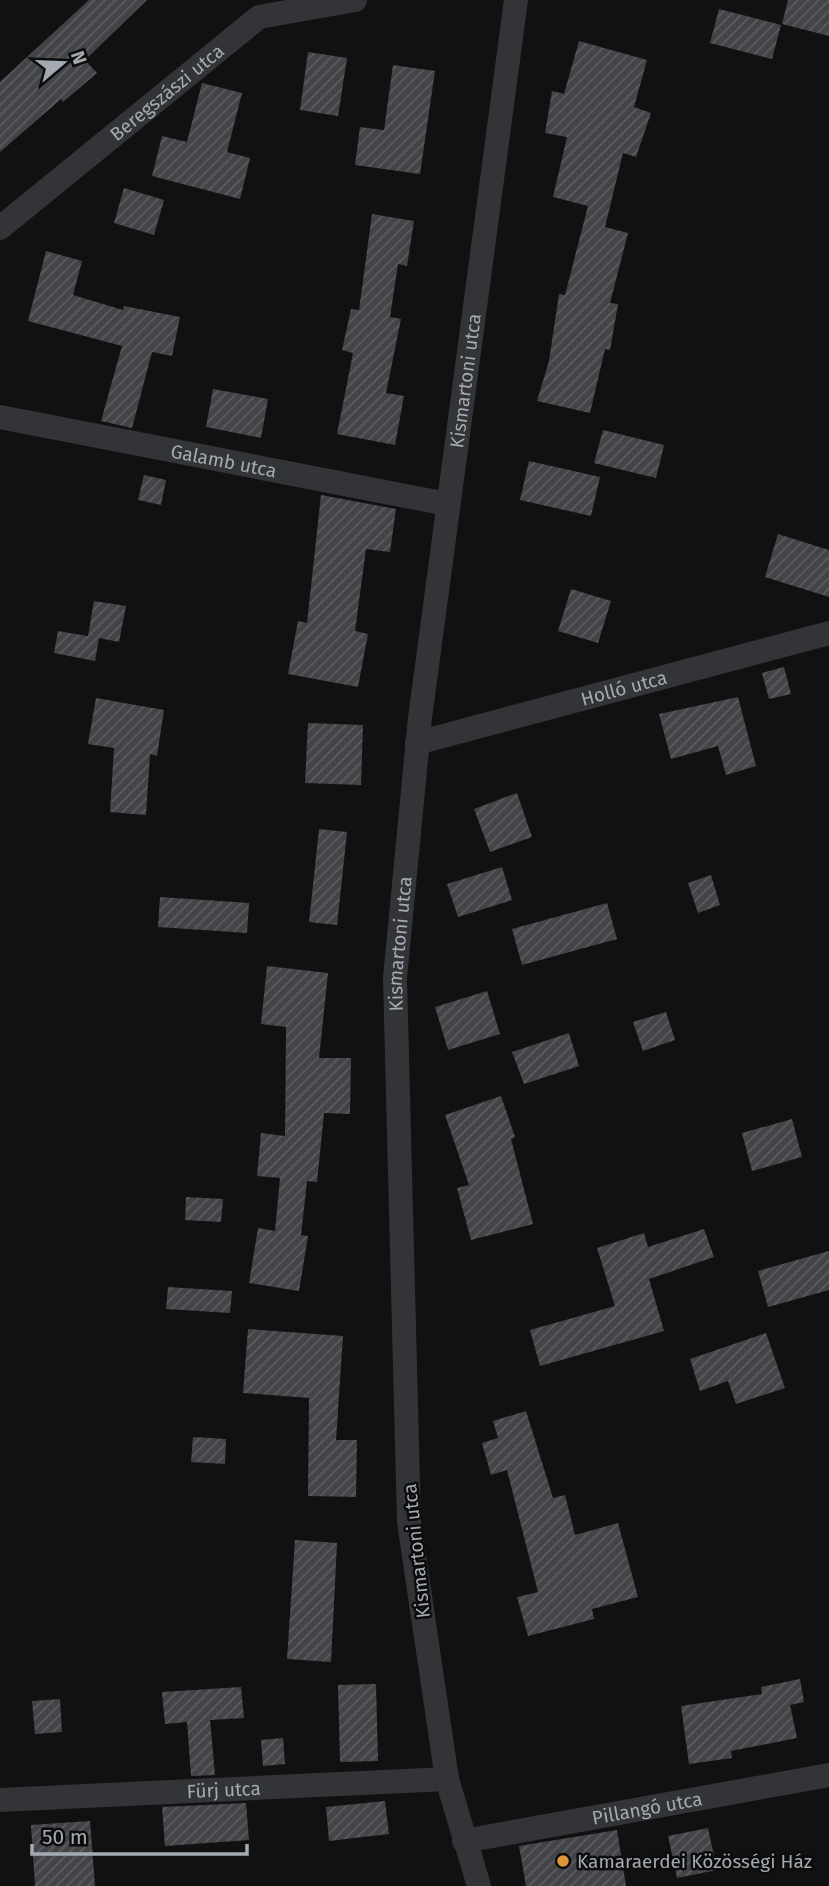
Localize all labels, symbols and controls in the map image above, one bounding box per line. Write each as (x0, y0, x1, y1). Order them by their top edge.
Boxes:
north arrow (28, 28, 98, 98)
street label: Beregszászi utca (105, 39, 229, 146)
text: N (66, 48, 92, 67)
street label: Kismartoni utca (445, 312, 486, 450)
street label: Galamb utca (169, 439, 279, 483)
street label: Holló utca (578, 666, 669, 711)
street label: Kismartoni utca (383, 875, 417, 1012)
street label: Kismartoni utca (398, 1482, 435, 1619)
street label: Fürj utca (186, 1777, 261, 1803)
street label: Pillangó utca (590, 1787, 704, 1830)
scale bar (32, 1812, 247, 1856)
text: 50 m (42, 1824, 88, 1850)
place label: Kamaraerdei Közösségi Ház (577, 1850, 812, 1873)
marker: Kamaraerdei Közösségi Ház (555, 1853, 571, 1869)

